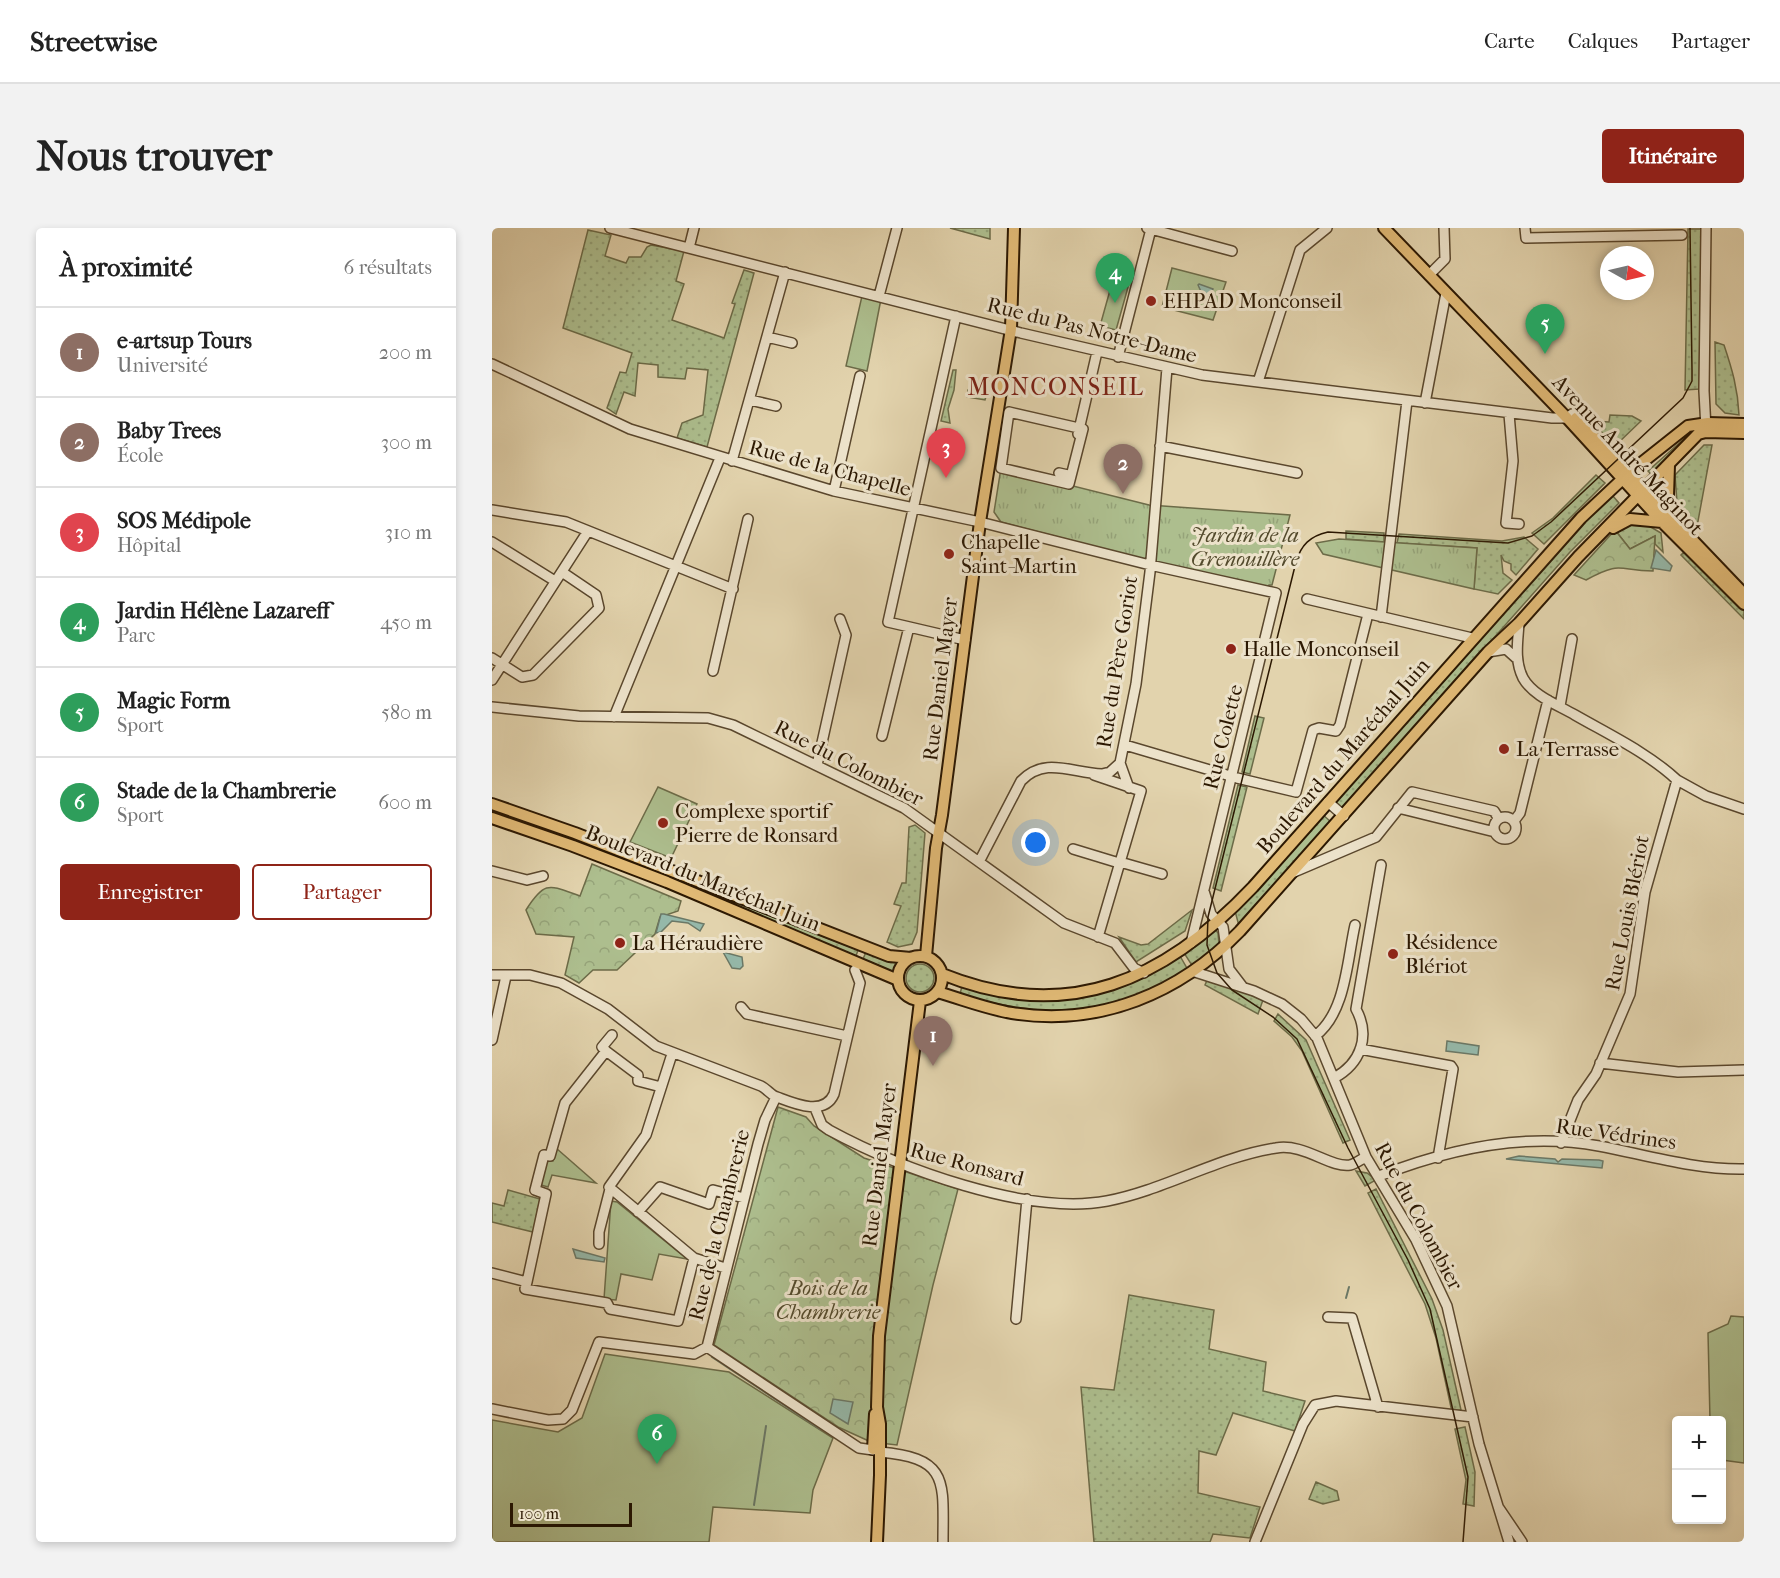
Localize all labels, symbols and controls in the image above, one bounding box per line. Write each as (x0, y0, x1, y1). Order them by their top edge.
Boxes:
text: Streetwise (30, 25, 157, 58)
text: Carte (1484, 29, 1535, 53)
text: Calques (1568, 29, 1638, 53)
text: Partager (1671, 29, 1750, 53)
button: Itinéraire (1602, 129, 1744, 183)
text: Nous trouver (36, 132, 272, 181)
north arrow (1600, 246, 1654, 300)
text: À proximité (60, 252, 192, 283)
pin: 4 (1096, 254, 1134, 303)
text: 6 résultats (344, 256, 432, 279)
place label: EHPAD Monconseil (1163, 289, 1342, 313)
street label: Rue du Pas Notre-Dame (985, 292, 1199, 368)
marker: EHPAD Monconseil (1144, 294, 1158, 308)
pin: 5 (1526, 304, 1564, 354)
text: e-artsup Tours (117, 328, 252, 354)
text: 1 (76, 341, 83, 364)
text: 200 m (379, 341, 432, 364)
text: Université (117, 354, 208, 377)
street label: Avenue André Maginot (1547, 369, 1709, 540)
district label: MONCONSEIL (967, 373, 1145, 401)
text: Baby Trees (117, 418, 221, 444)
pin: 3 (926, 428, 966, 478)
text: 2 (74, 431, 85, 454)
text: 300 m (381, 431, 432, 454)
street label: Rue de la Chapelle (746, 435, 914, 501)
text: École (117, 444, 163, 467)
pin: 2 (1104, 444, 1142, 494)
text: SOS Médipole (117, 508, 251, 534)
text: 3 (75, 521, 84, 544)
text: 310 m (385, 521, 432, 544)
park label: Jardin de la Grenouillère (1191, 523, 1300, 571)
place label: Chapelle Saint-Martin (961, 530, 1077, 578)
text: Hôpital (117, 534, 181, 557)
marker: Chapelle Saint-Martin (942, 547, 956, 561)
street label: Rue du Père Goriot (1092, 574, 1143, 750)
street label: Rue Daniel Mayer (918, 596, 962, 762)
text: Jardin Hélène Lazareff (117, 598, 330, 624)
text: 4 (74, 611, 85, 634)
text: 450 m (380, 611, 432, 634)
text: Parc (117, 624, 155, 647)
place label: Halle Monconseil (1243, 637, 1400, 661)
marker: Halle Monconseil (1224, 642, 1238, 656)
street label: Boulevard du Maréchal Juin (1252, 653, 1434, 859)
street label: Rue Colette (1198, 682, 1248, 792)
text: Magic Form (117, 688, 230, 714)
text: 5 (75, 701, 84, 724)
text: 580 m (381, 701, 432, 724)
text: Sport (117, 714, 164, 737)
street label: Rue du Colombier (771, 715, 927, 811)
place label: La Terrasse (1516, 737, 1619, 761)
marker: La Terrasse (1497, 742, 1511, 756)
text: Stade de la Chambrerie (117, 778, 336, 804)
text: 6 (74, 791, 85, 814)
text: 600 m (378, 791, 432, 814)
place label: Complexe sportif Pierre de Ronsard (675, 799, 839, 847)
text: Sport (117, 804, 164, 827)
marker: Complexe sportif Pierre de Ronsard (656, 816, 670, 830)
street label: Boulevard du Maréchal Juin (582, 820, 824, 936)
your location (1021, 828, 1050, 857)
street label: Rue Louis Blériot (1600, 833, 1654, 993)
button: Enregistrer (60, 864, 240, 920)
button: Partager (252, 864, 432, 920)
place label: Résidence Blériot (1405, 930, 1498, 978)
place label: La Héraudière (632, 931, 763, 955)
marker: La Héraudière (613, 936, 627, 950)
marker: Résidence Blériot (1386, 947, 1400, 961)
pin: 1 (914, 1016, 952, 1066)
street label: Rue Daniel Mayer (857, 1082, 901, 1248)
street label: Rue Védrines (1554, 1114, 1678, 1154)
street label: Rue de la Chambrerie (684, 1127, 754, 1323)
street label: Rue Ronsard (907, 1137, 1027, 1191)
street label: Rue du Colombier (1370, 1138, 1468, 1294)
park label: Bois de la Chambrerie (776, 1276, 881, 1324)
pin: 6 (638, 1414, 676, 1464)
map controls (1672, 1416, 1726, 1524)
button: + (1672, 1416, 1726, 1470)
button: − (1672, 1470, 1726, 1524)
scale bar (510, 1500, 632, 1528)
text: 100 m (519, 1504, 559, 1523)

